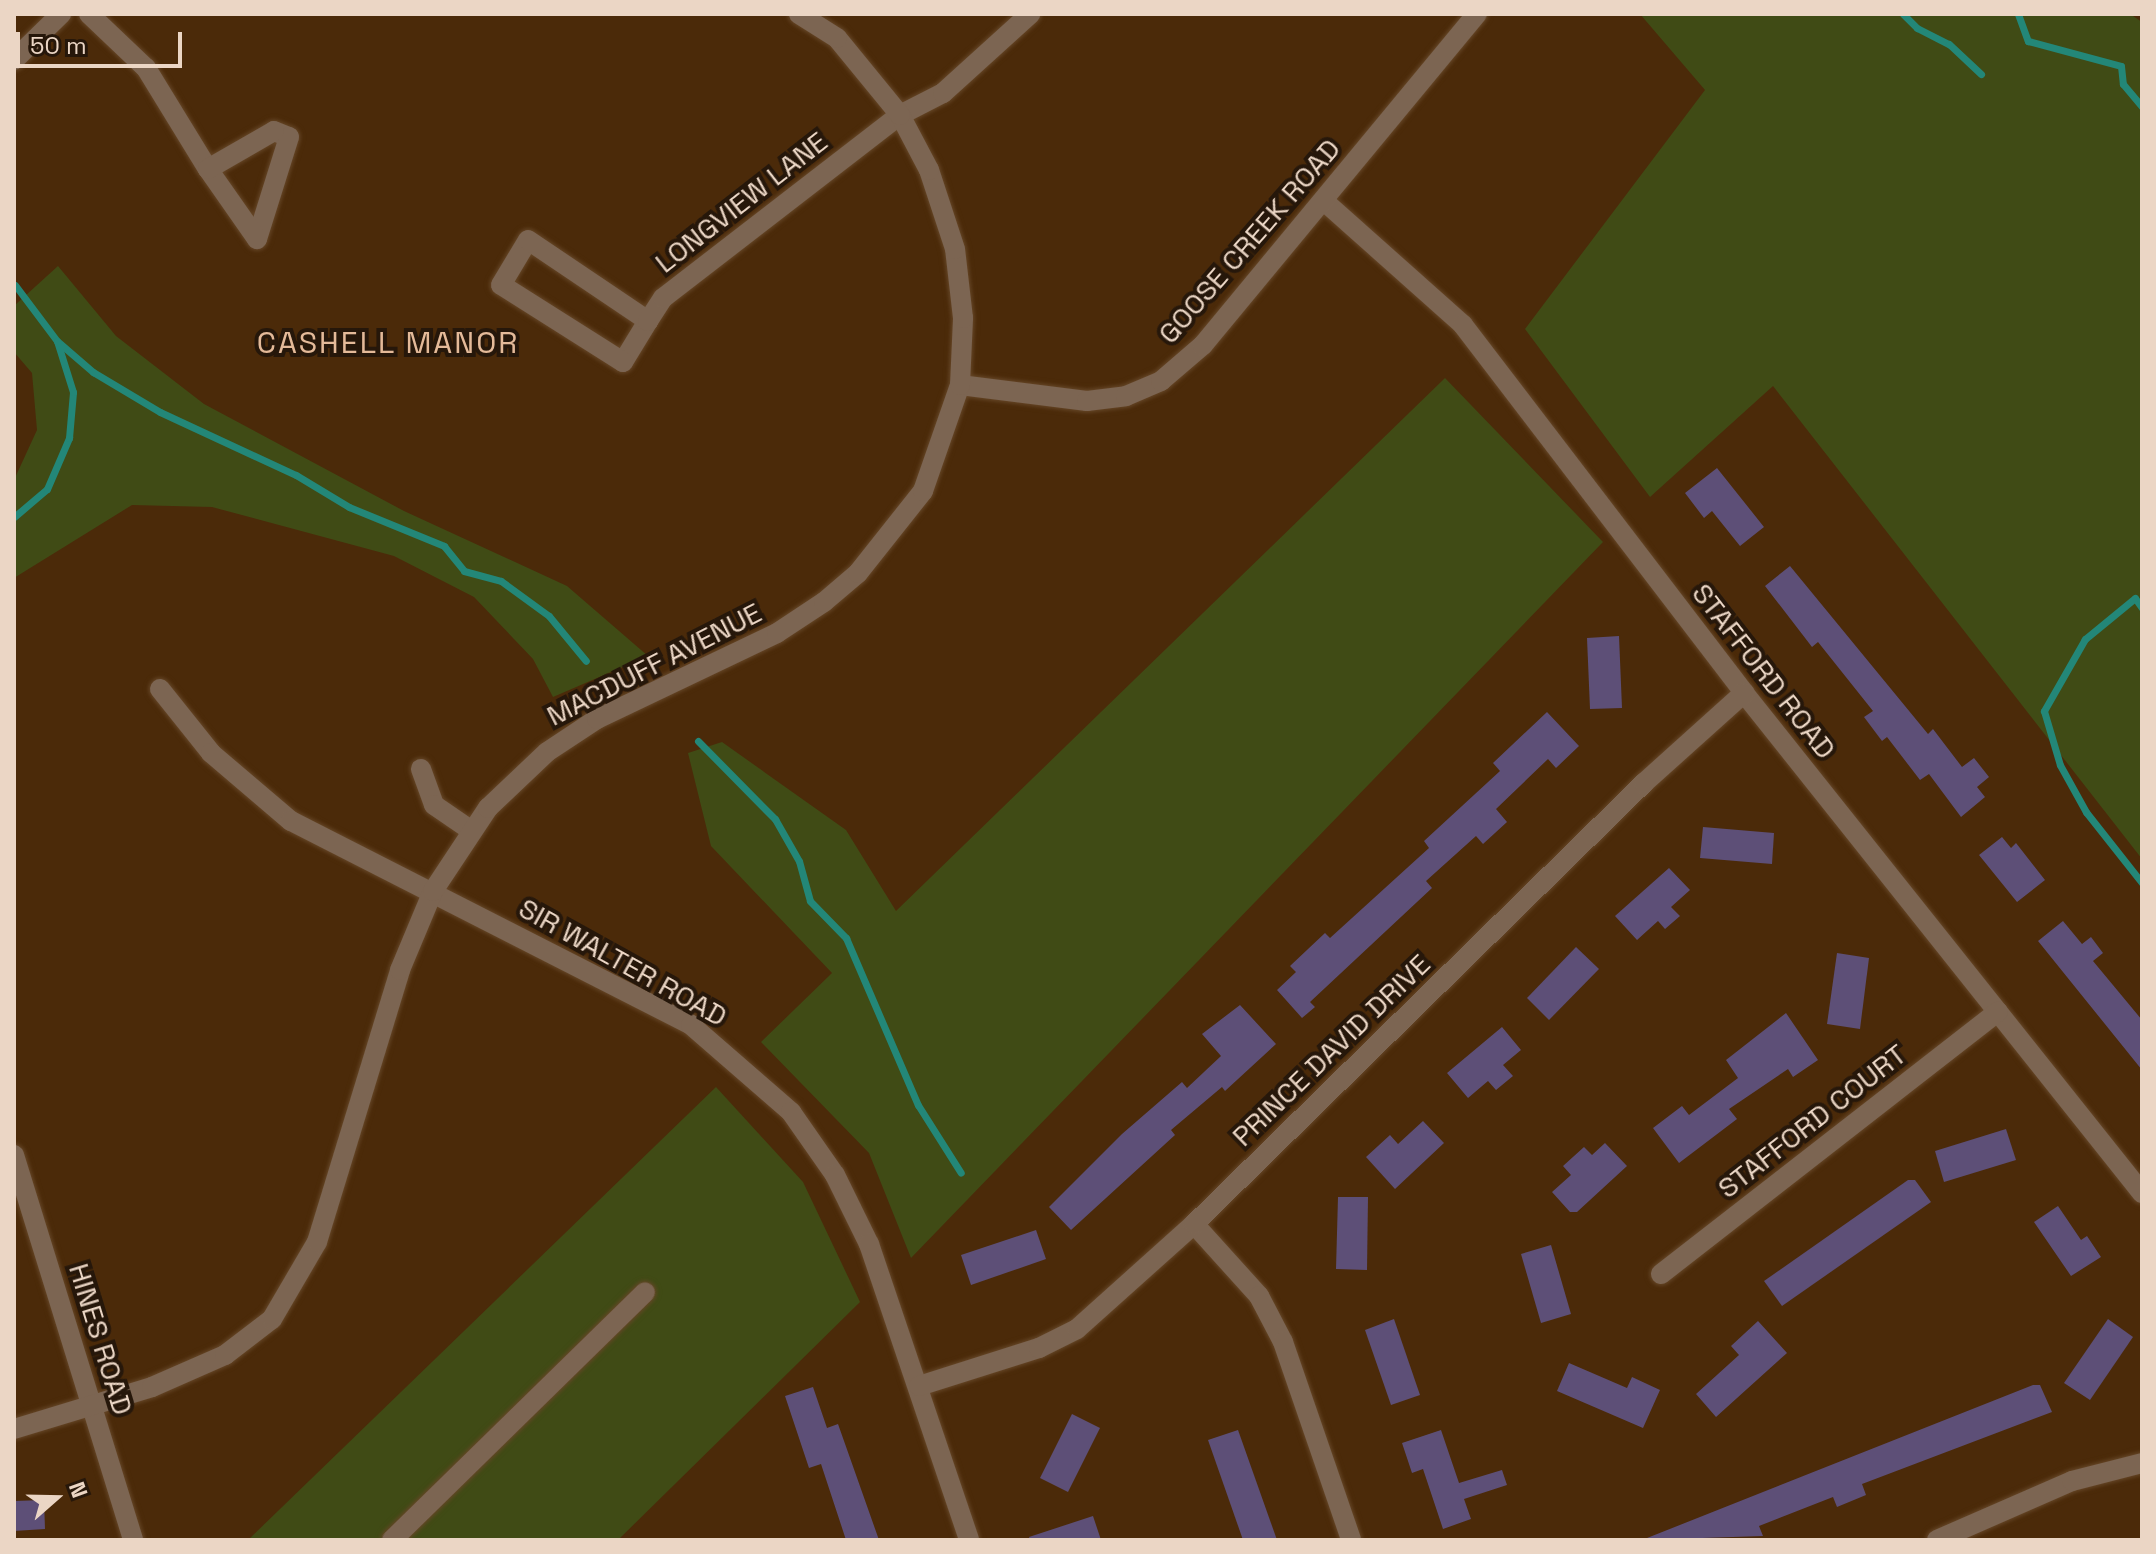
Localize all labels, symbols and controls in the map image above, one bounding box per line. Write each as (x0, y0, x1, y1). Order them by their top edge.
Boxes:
scale bar (20, 16, 186, 66)
text: 50 m (30, 30, 87, 61)
street label: LONGVIEW LANE (648, 124, 834, 280)
street label: GOOSE CREEK ROAD (1151, 132, 1347, 350)
district label: CASHELL MANOR (256, 325, 520, 361)
street label: STAFFORD ROAD (1685, 577, 1843, 765)
street label: MACDUFF AVENUE (541, 595, 767, 733)
street label: SIR WALTER ROAD (513, 891, 733, 1033)
street label: PRINCE DAVID DRIVE (1225, 947, 1437, 1153)
street label: STAFFORD COURT (1711, 1037, 1913, 1205)
street label: HINES ROAD (62, 1259, 140, 1419)
north arrow (16, 1458, 96, 1538)
text: N (63, 1478, 94, 1502)

